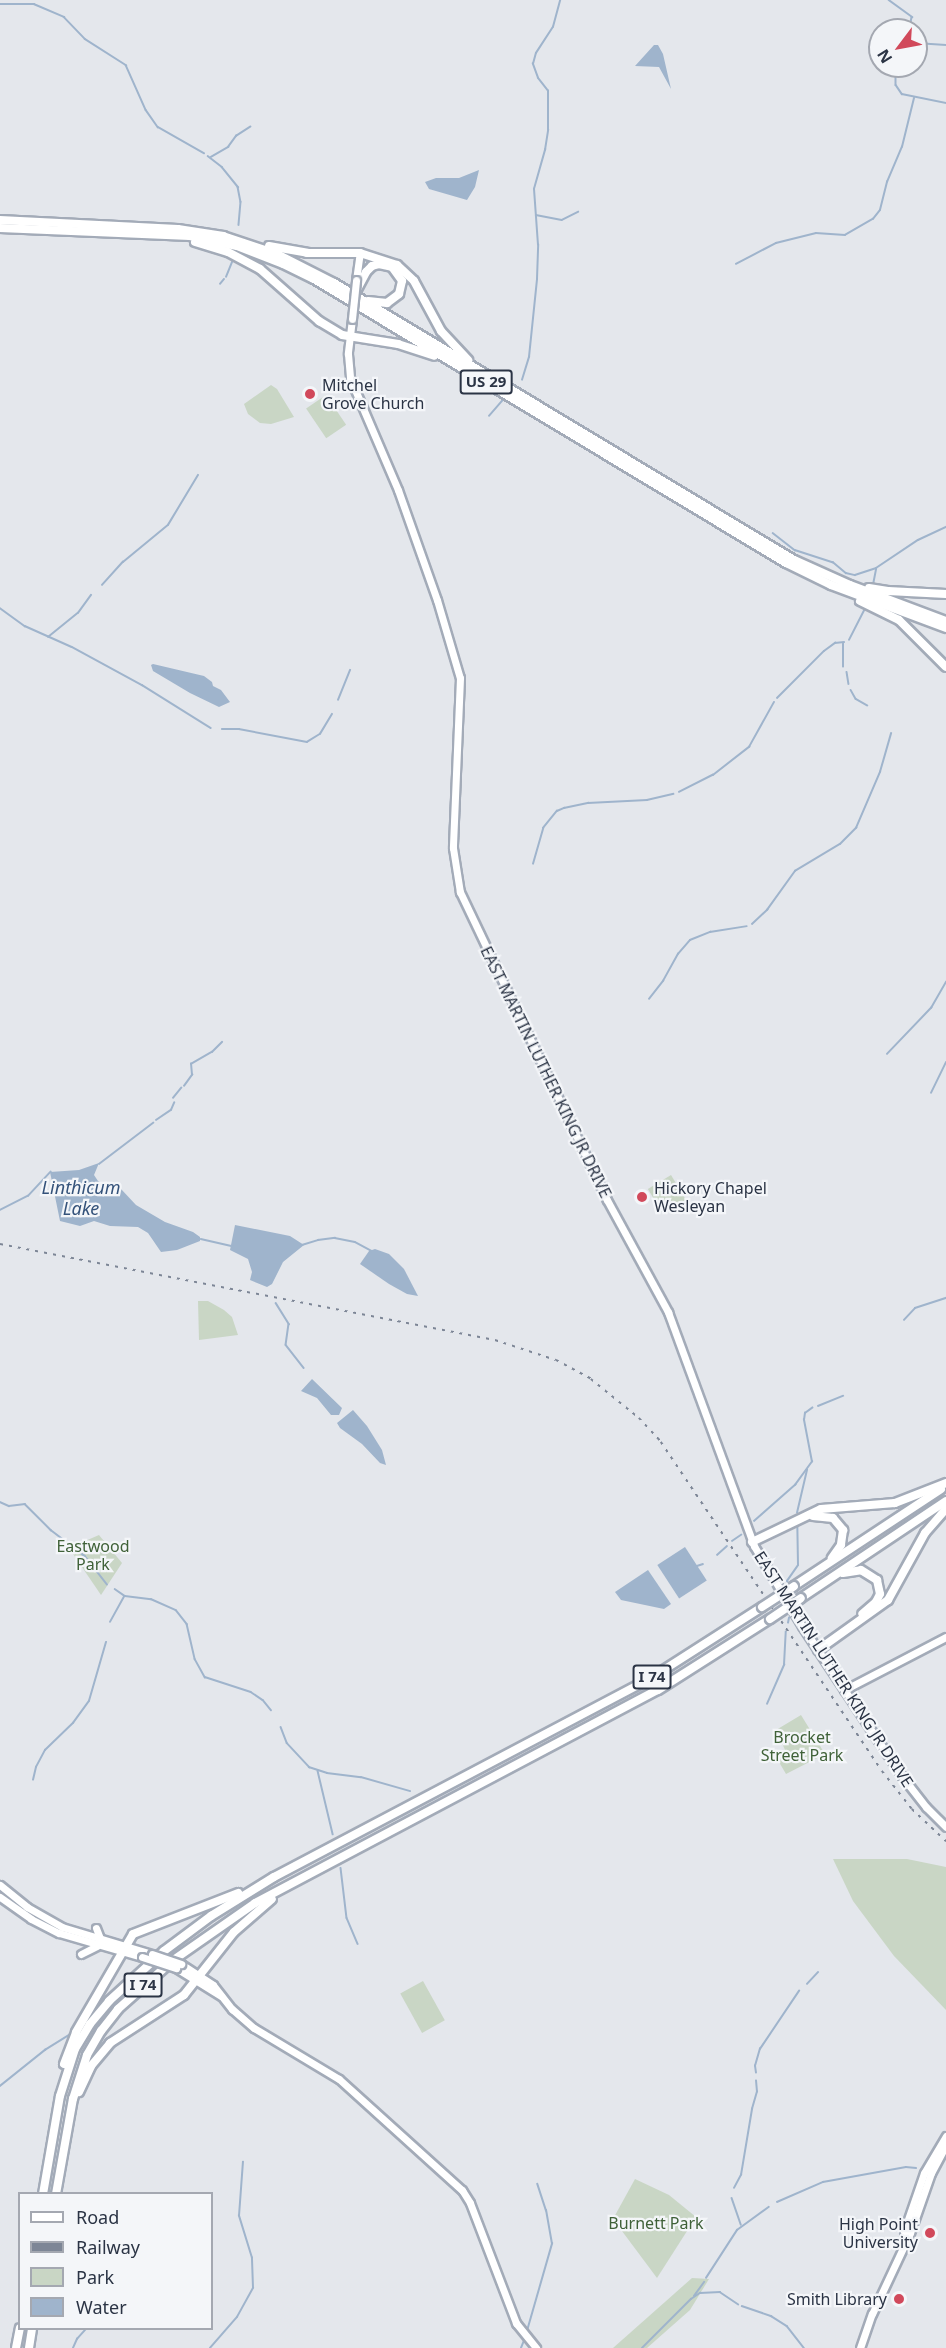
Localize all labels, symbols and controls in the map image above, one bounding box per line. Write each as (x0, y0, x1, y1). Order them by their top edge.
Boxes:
north arrow (868, 18, 928, 78)
text: N (872, 45, 897, 68)
road number: US 29 (459, 370, 513, 394)
place label: Mitchel Grove Church (322, 375, 424, 413)
marker: Mitchel Grove Church (303, 387, 317, 401)
street label: EAST MARTIN LUTHER KING JR DRIVE (477, 943, 615, 1201)
water label: Linthicum Lake (41, 1177, 121, 1220)
place label: Hickory Chapel Wesleyan (654, 1178, 767, 1216)
marker: Hickory Chapel Wesleyan (635, 1190, 649, 1204)
park label: Eastwood Park (56, 1536, 130, 1574)
street label: EAST MARTIN LUTHER KING JR DRIVE (750, 1547, 918, 1791)
road number: I 74 (632, 1665, 672, 1689)
park label: Brocket Street Park (761, 1727, 843, 1765)
road number: I 74 (124, 1973, 162, 1997)
legend (18, 2192, 213, 2330)
text: Road (76, 2205, 119, 2229)
park label: Burnett Park (608, 2213, 704, 2233)
place label: High Point University (839, 2214, 918, 2252)
marker: High Point University (923, 2226, 937, 2240)
text: Railway (76, 2235, 140, 2259)
text: Park (76, 2265, 114, 2289)
place label: Smith Library (787, 2289, 887, 2309)
marker: Smith Library (892, 2292, 906, 2306)
text: Water (76, 2295, 127, 2319)

